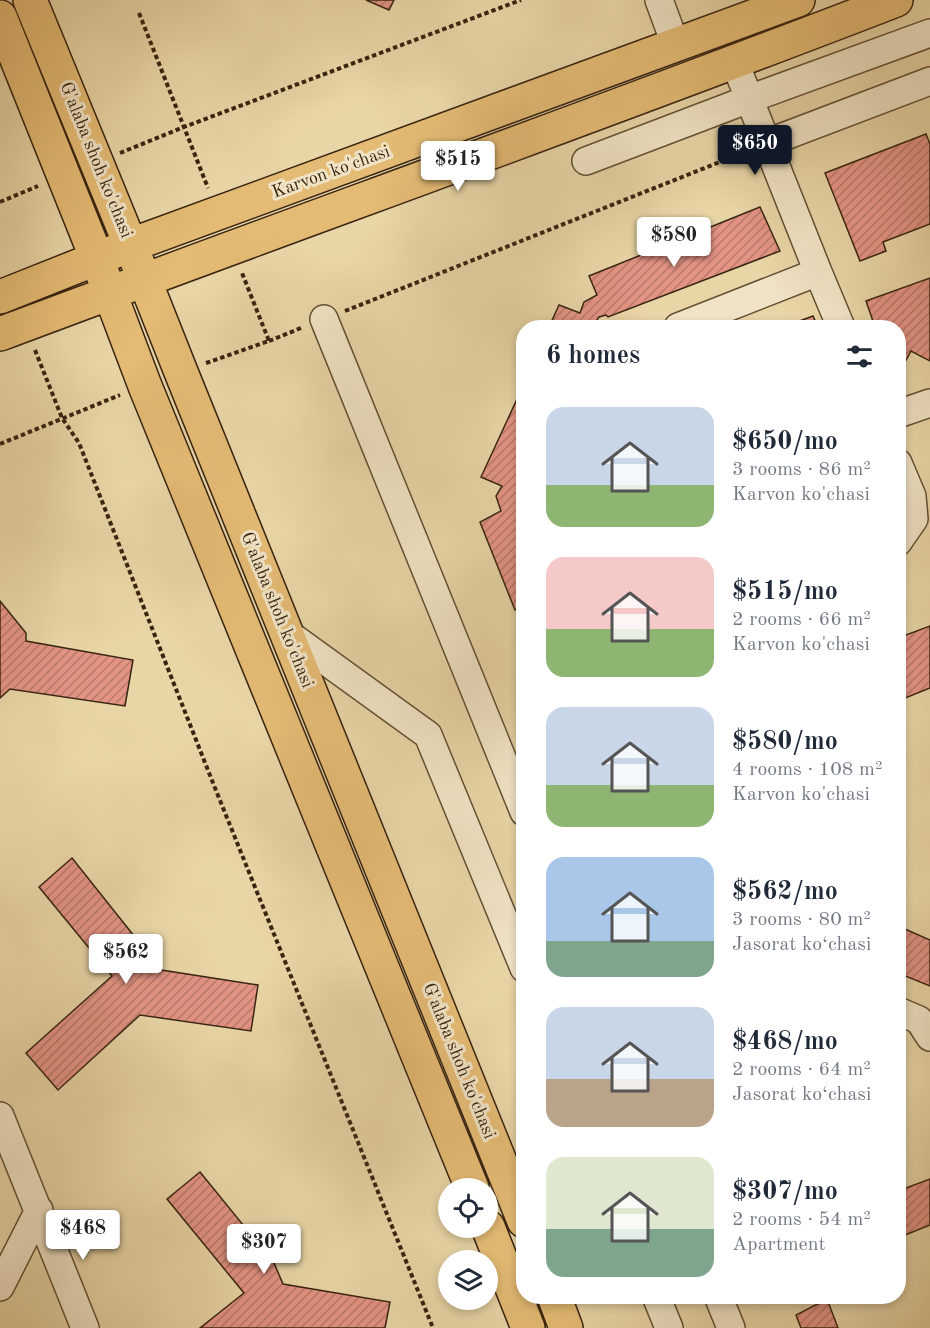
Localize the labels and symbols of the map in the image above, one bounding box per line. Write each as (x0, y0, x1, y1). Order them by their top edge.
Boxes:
street label: G'alaba shoh ko'chasi (57, 80, 136, 241)
pin: $650 (719, 125, 791, 176)
pin: $515 (422, 141, 494, 192)
street label: Karvon ko'chasi (270, 142, 392, 202)
pin: $580 (638, 217, 710, 268)
street label: G'alaba shoh ko'chasi (238, 530, 317, 691)
pin: $562 (90, 934, 162, 985)
street label: G'alaba shoh ko'chasi (420, 981, 499, 1142)
pin: $468 (47, 1210, 119, 1261)
pin: $307 (228, 1224, 300, 1275)

